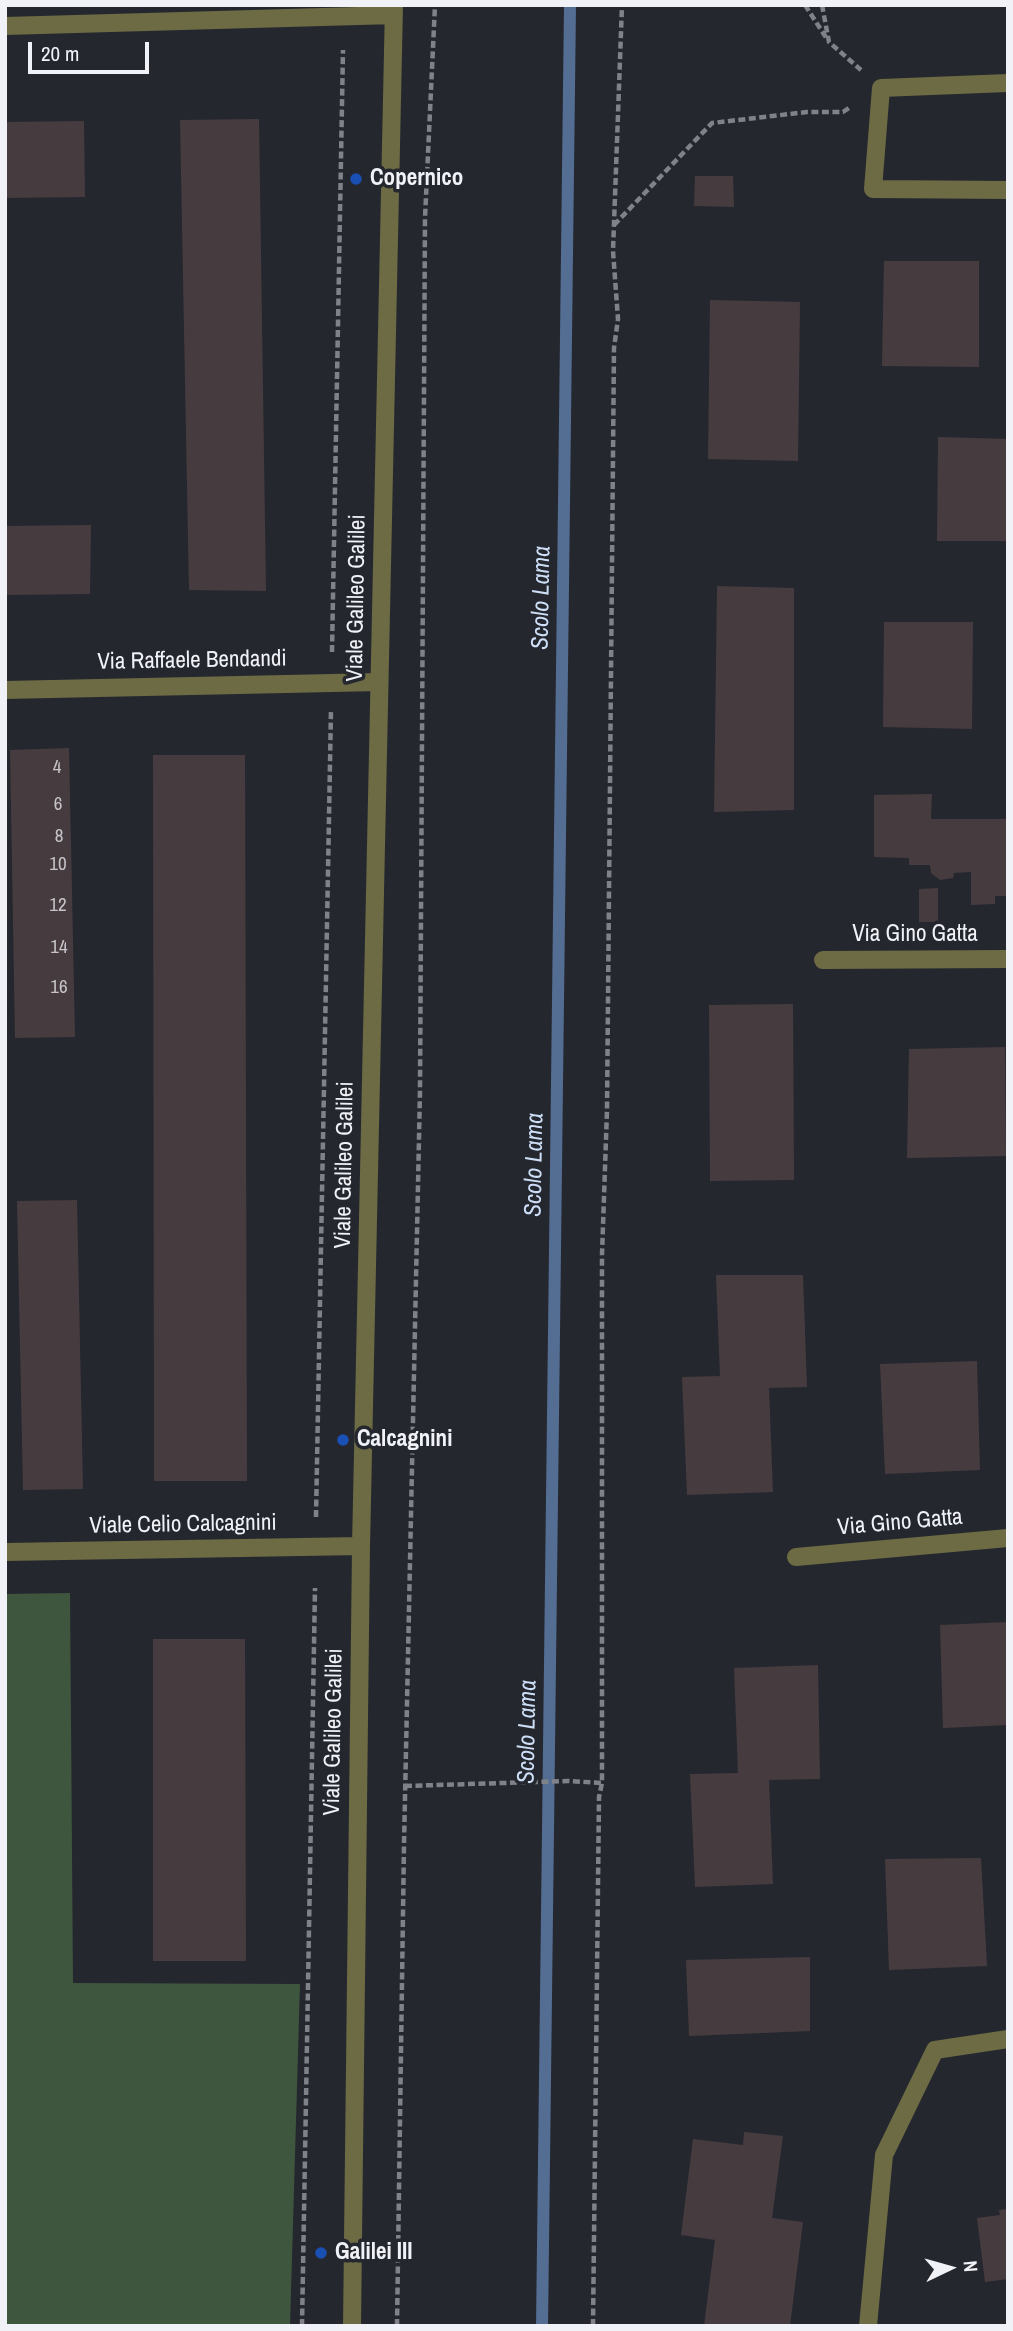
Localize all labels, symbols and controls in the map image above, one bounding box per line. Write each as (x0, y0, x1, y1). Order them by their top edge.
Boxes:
scale bar (32, 28, 152, 72)
text: 20 m (41, 39, 79, 68)
place label: Copernico (370, 165, 463, 193)
marker: Copernico (348, 171, 364, 187)
street label: Viale Galileo Galilei (342, 514, 372, 682)
water label: Scolo Lama (527, 546, 557, 650)
street label: Via Raffaele Bendandi (97, 646, 287, 676)
house number: 4 (53, 757, 61, 779)
house number: 6 (54, 794, 62, 816)
house number: 8 (55, 826, 63, 848)
house number: 10 (49, 854, 67, 876)
house number: 12 (49, 895, 67, 917)
street label: Via Gino Gatta (852, 921, 978, 949)
house number: 14 (50, 937, 68, 959)
house number: 16 (50, 977, 68, 999)
street label: Viale Galileo Galilei (330, 1081, 360, 1249)
water label: Scolo Lama (520, 1113, 550, 1217)
place label: Calcagnini (357, 1426, 452, 1454)
marker: Calcagnini (335, 1432, 351, 1448)
street label: Via Gino Gatta (836, 1504, 964, 1542)
street label: Viale Celio Calcagnini (89, 1510, 277, 1540)
street label: Viale Galileo Galilei (319, 1648, 349, 1816)
water label: Scolo Lama (513, 1680, 543, 1784)
north arrow (915, 2233, 985, 2303)
place label: Galilei III (335, 2239, 413, 2267)
marker: Galilei III (313, 2245, 329, 2261)
text: N (957, 2259, 984, 2273)

